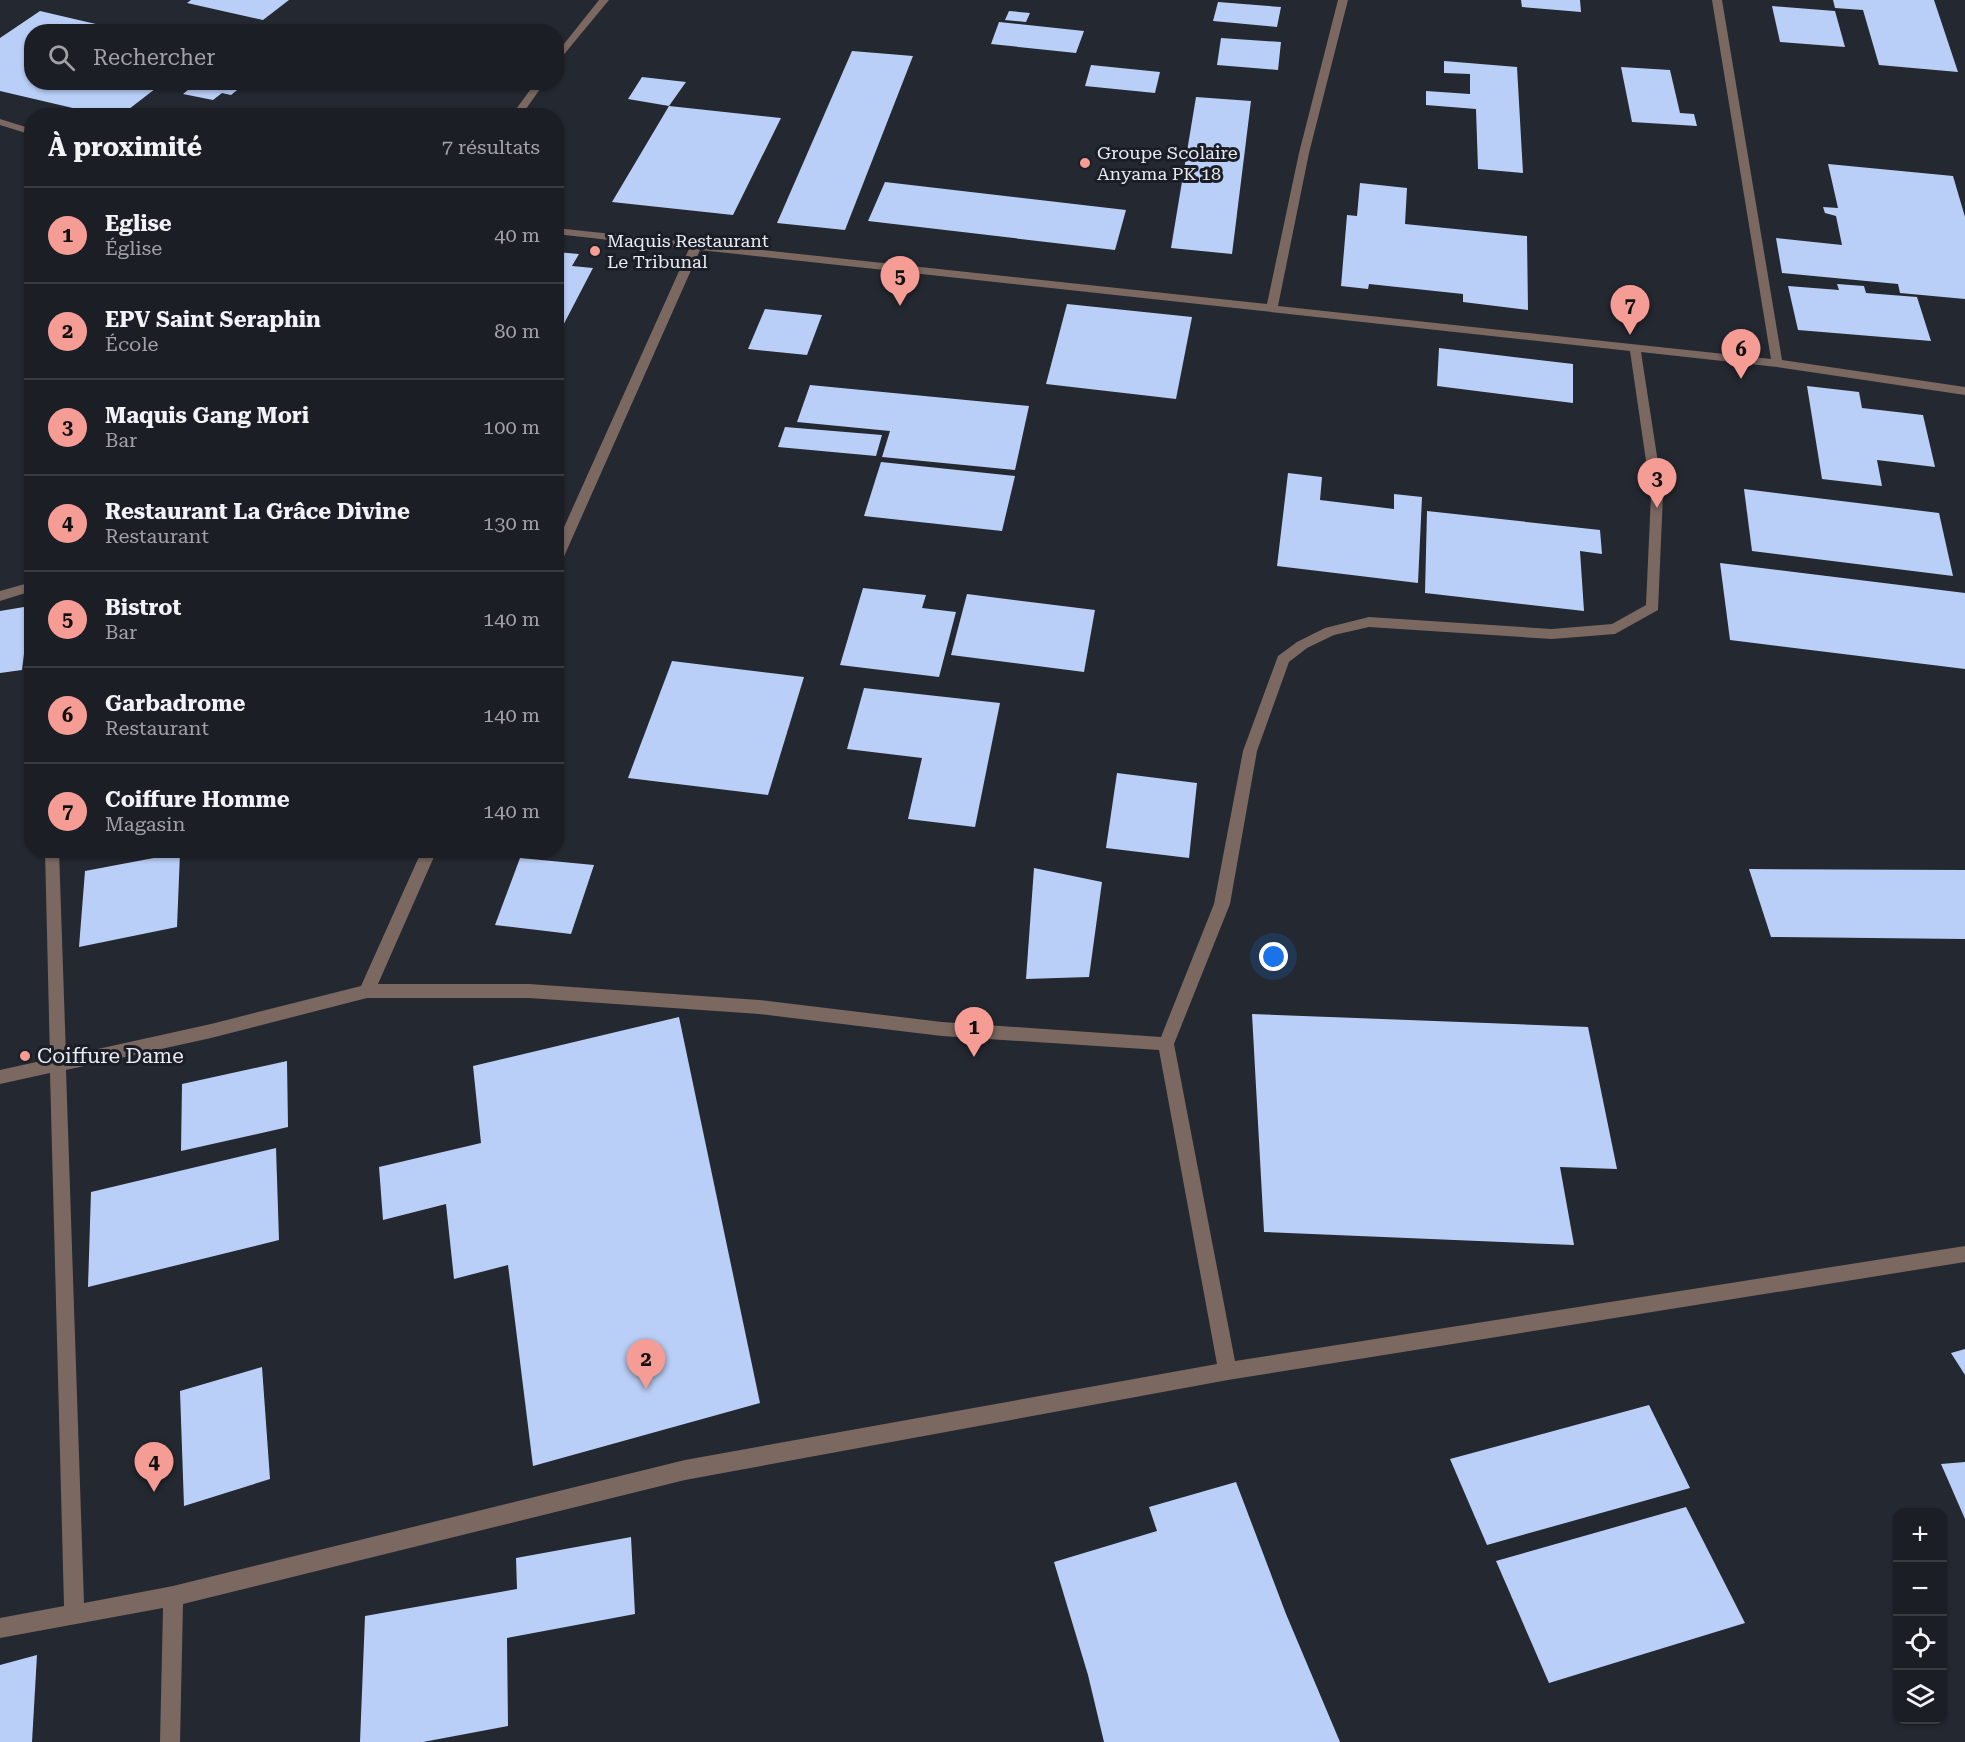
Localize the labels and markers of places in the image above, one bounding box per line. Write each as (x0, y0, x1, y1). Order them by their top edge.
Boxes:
place label: Groupe Scolaire Anyama PK 18 (1097, 142, 1238, 184)
marker: Groupe Scolaire Anyama PK 18 (1078, 156, 1092, 170)
place label: Maquis Restaurant Le Tribunal (607, 230, 769, 272)
marker: Maquis Restaurant Le Tribunal (588, 244, 602, 258)
pin: 5 (880, 256, 920, 306)
pin: 7 (1610, 286, 1650, 335)
pin: 6 (1722, 330, 1760, 379)
pin: 3 (1638, 458, 1676, 508)
pin: 1 (954, 1008, 994, 1057)
place label: Coiffure Dame (37, 1044, 184, 1068)
marker: Coiffure Dame (18, 1049, 32, 1063)
pin: 2 (626, 1340, 666, 1389)
pin: 4 (134, 1442, 174, 1492)

